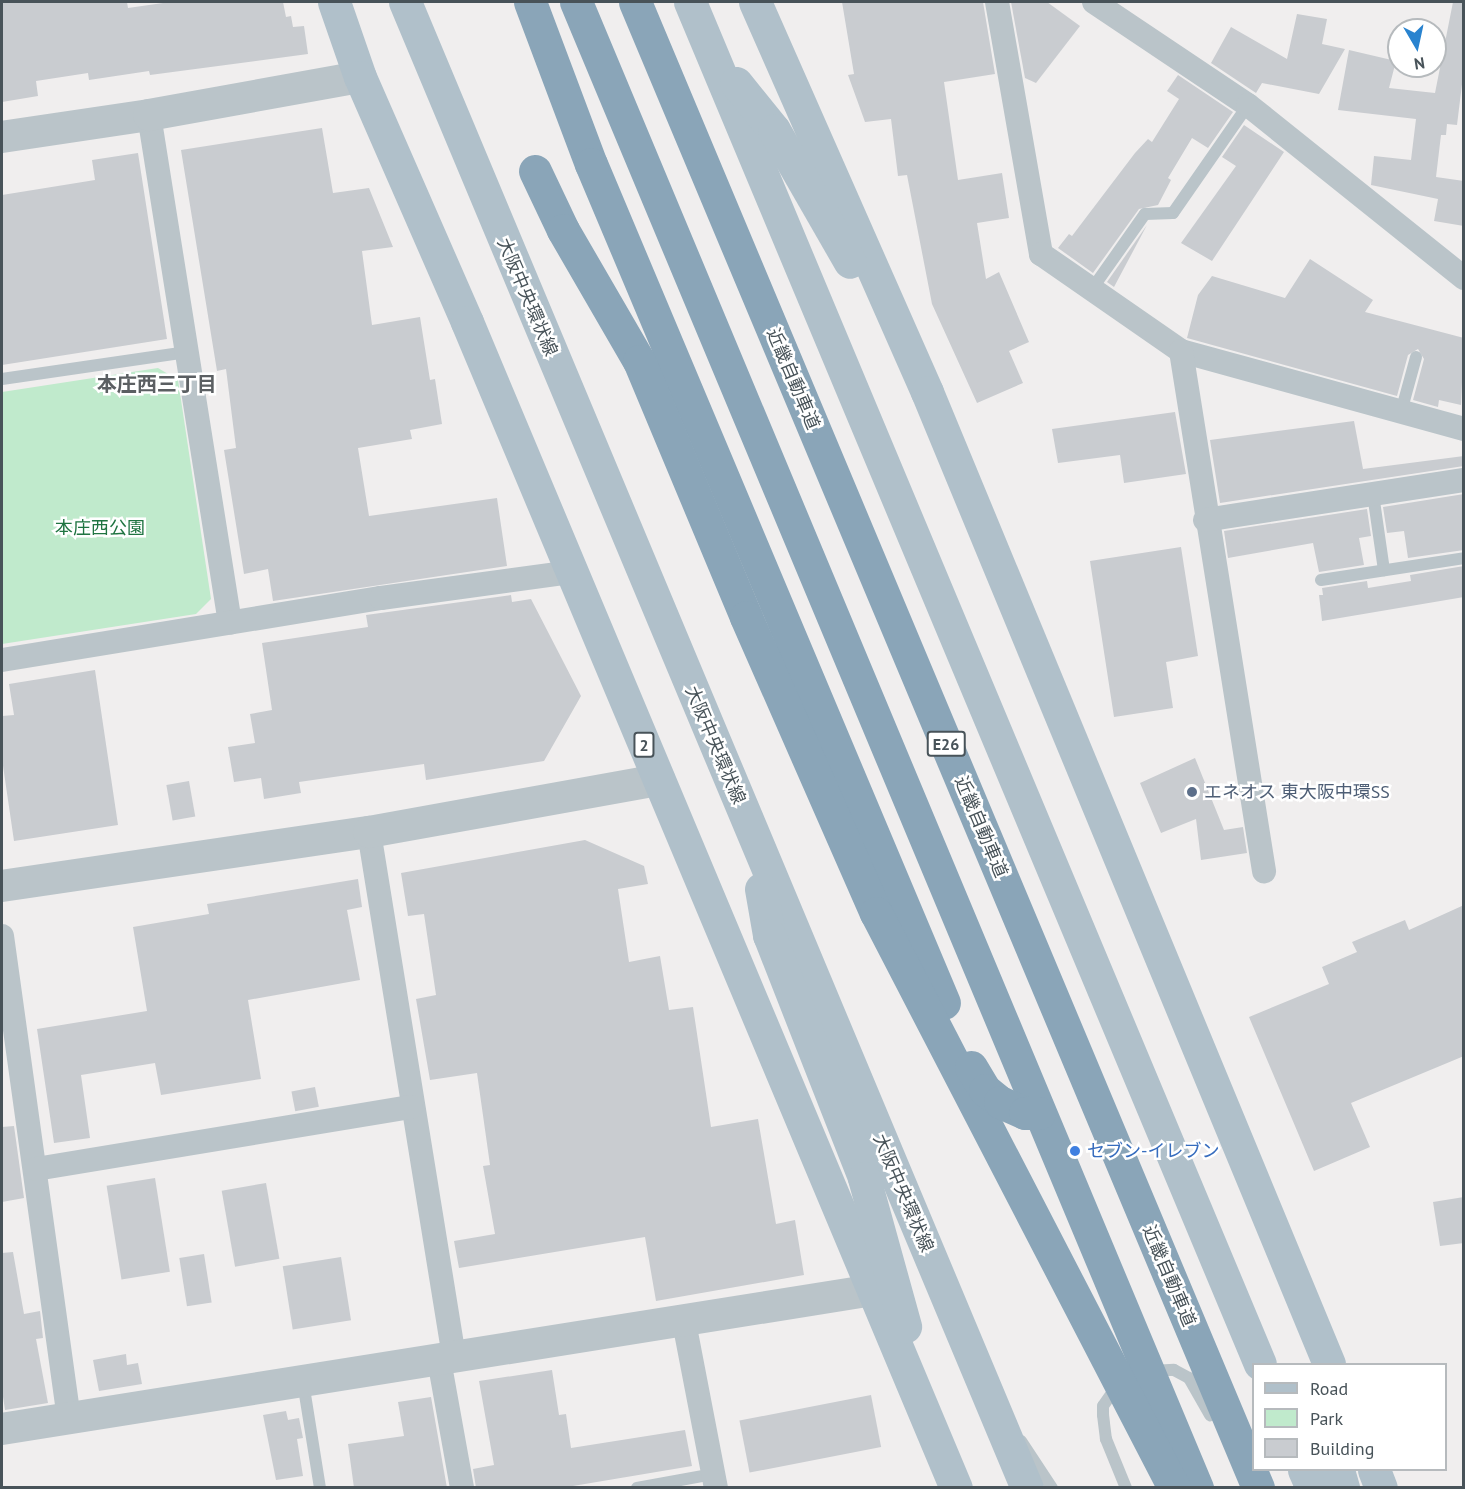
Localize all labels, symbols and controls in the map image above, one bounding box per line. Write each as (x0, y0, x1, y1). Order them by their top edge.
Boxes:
north arrow (1387, 18, 1447, 78)
text: N (1413, 53, 1426, 75)
street label: 大阪中央環状線 (492, 235, 562, 359)
street label: 近畿自動車道 (762, 325, 824, 433)
district label: 本庄西三丁目 (97, 372, 217, 396)
park label: 本庄西公園 (55, 517, 145, 539)
street label: 大阪中央環状線 (680, 683, 750, 807)
road number: E26 (926, 731, 966, 757)
road number: 2 (632, 732, 656, 758)
street label: 近畿自動車道 (950, 773, 1012, 881)
place label: エネオス 東大阪中環SS (1204, 781, 1390, 803)
marker: エネオス 東大阪中環SS (1185, 785, 1199, 799)
street label: 大阪中央環状線 (868, 1131, 938, 1255)
place label: セブン-イレブン (1087, 1140, 1219, 1162)
marker: セブン-イレブン (1068, 1144, 1082, 1158)
street label: 近畿自動車道 (1138, 1222, 1200, 1330)
legend (1252, 1363, 1447, 1471)
text: Road (1310, 1377, 1348, 1400)
text: Park (1310, 1407, 1343, 1430)
text: Building (1310, 1437, 1374, 1460)

